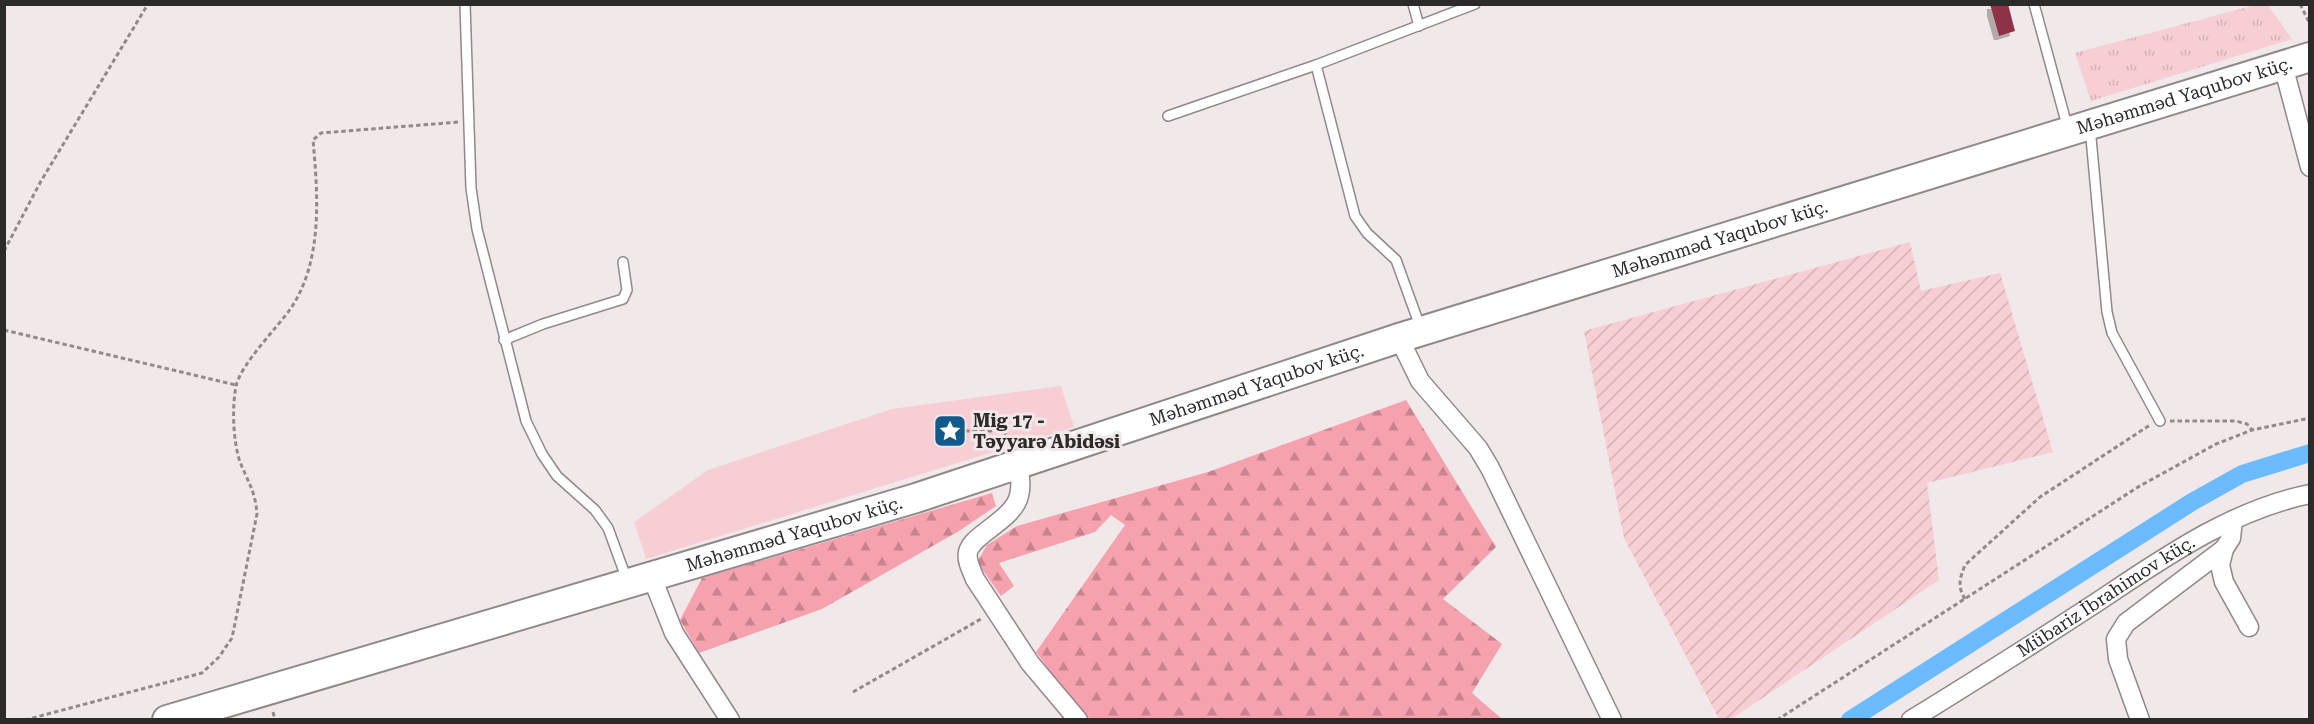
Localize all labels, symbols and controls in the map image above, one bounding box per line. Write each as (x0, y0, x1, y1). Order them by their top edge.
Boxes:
street label: Məhəmməd Yaqubov küç. (2074, 52, 2295, 138)
street label: Məhəmməd Yaqubov küç. (1609, 195, 1830, 282)
street label: Məhəmməd Yaqubov küç. (1146, 339, 1367, 430)
place label: Mig 17 - Təyyarə Abidəsi (973, 410, 1120, 452)
place icon: Mig 17 - Təyyarə Abidəsi (932, 413, 968, 449)
street label: Məhəmməd Yaqubov küç. (683, 492, 905, 576)
street label: Mübariz İbrahimov küç. (2013, 531, 2199, 661)

